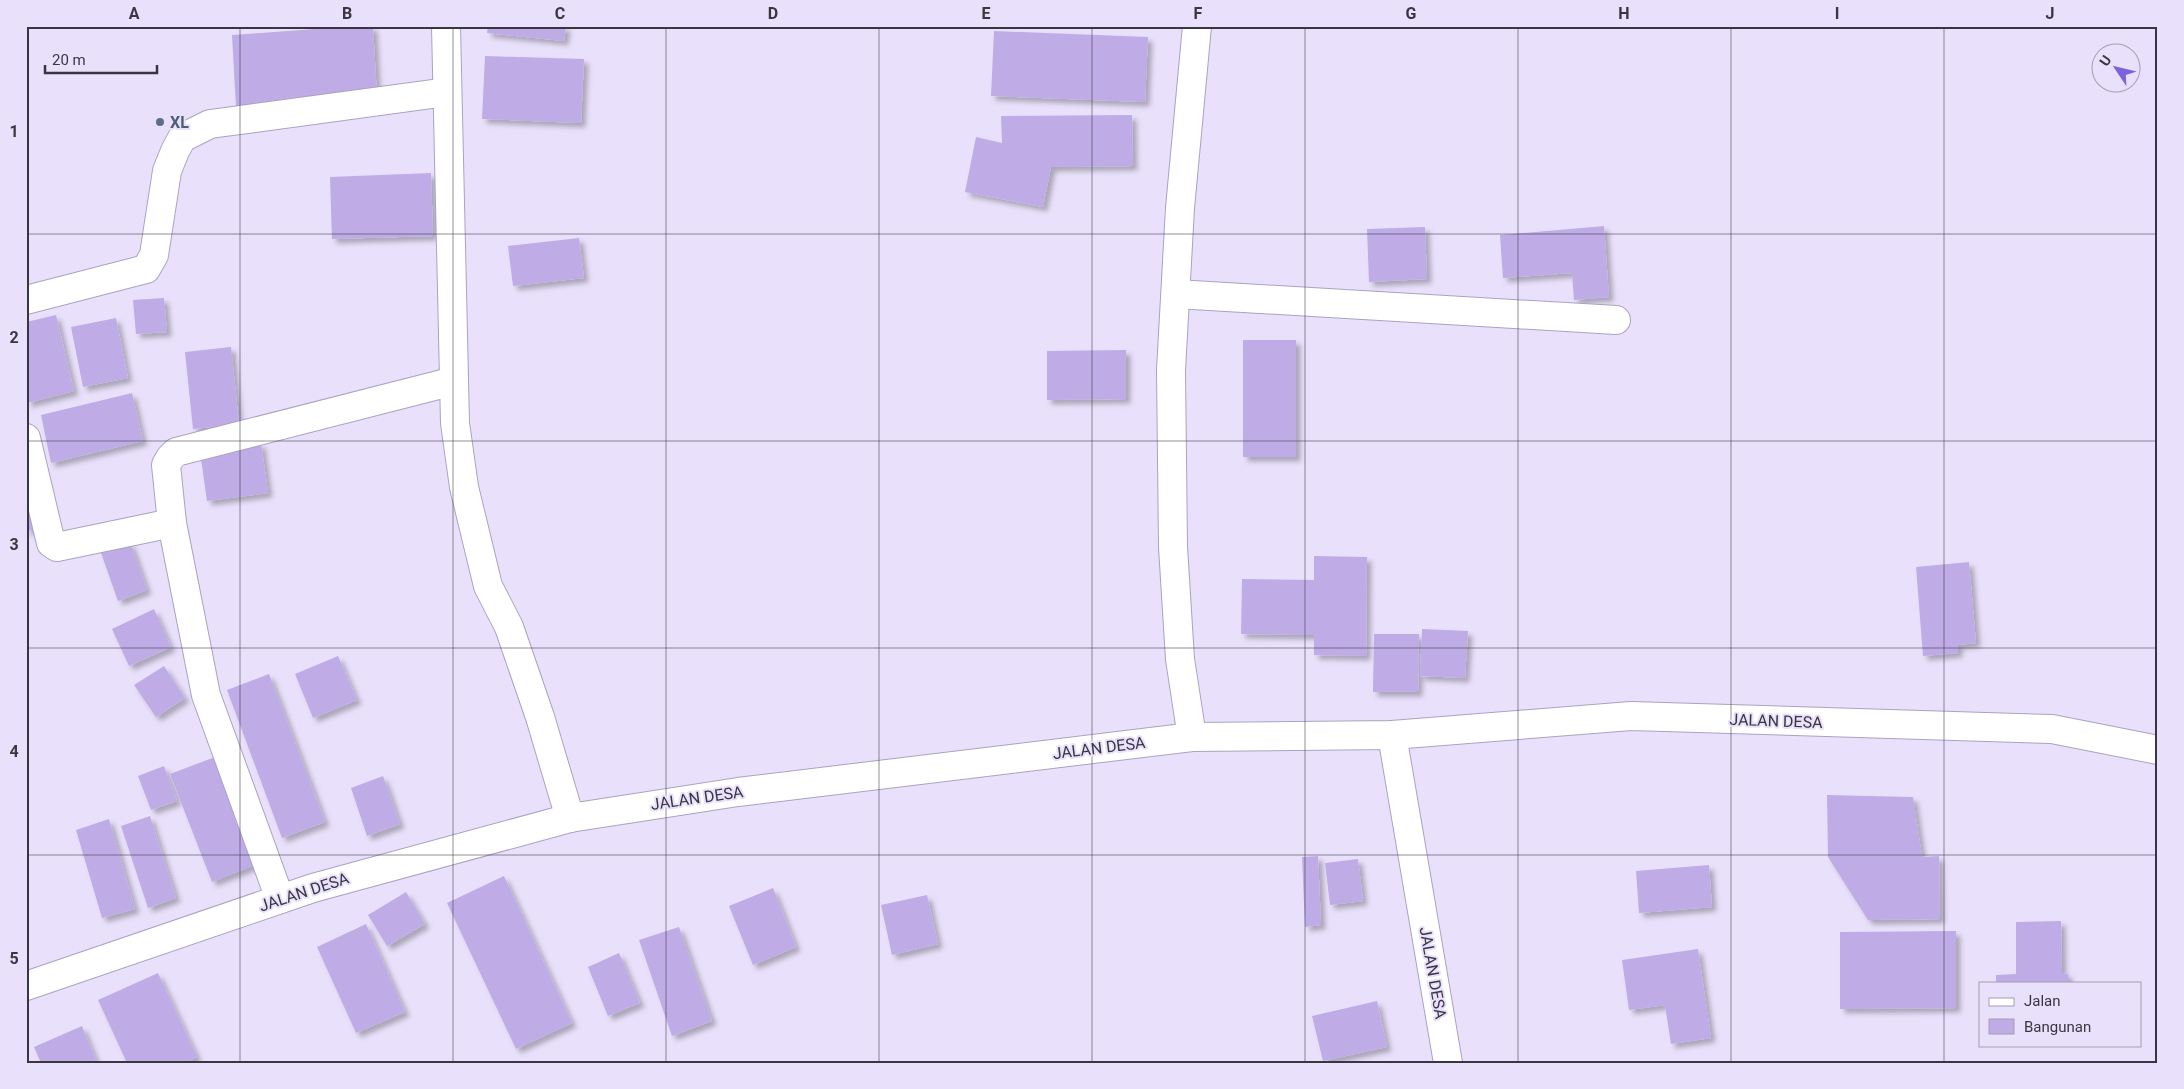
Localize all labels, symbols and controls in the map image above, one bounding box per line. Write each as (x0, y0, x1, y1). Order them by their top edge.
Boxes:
text: A (129, 4, 140, 23)
text: B (342, 4, 352, 23)
text: C (555, 4, 565, 23)
text: D (768, 4, 778, 23)
text: E (982, 4, 991, 23)
text: F (1194, 4, 1203, 23)
text: G (1406, 4, 1417, 23)
text: H (1618, 4, 1630, 23)
text: I (1835, 4, 1839, 23)
text: J (2046, 4, 2054, 23)
scale bar (45, 42, 158, 74)
north arrow (2092, 42, 2142, 92)
text: 20 m (52, 51, 86, 69)
text: U (2096, 52, 2115, 69)
place label: XL (170, 113, 189, 132)
marker: XL (154, 116, 166, 128)
text: 1 (9, 122, 19, 141)
text: 2 (9, 328, 19, 347)
text: 3 (9, 535, 19, 554)
street label: JALAN DESA (1729, 710, 1823, 732)
street label: JALAN DESA (1052, 733, 1147, 763)
text: 4 (9, 742, 19, 761)
street label: JALAN DESA (650, 782, 745, 814)
street label: JALAN DESA (257, 868, 352, 915)
street label: JALAN DESA (1416, 925, 1451, 1021)
text: 5 (9, 949, 19, 968)
legend (1979, 982, 2142, 1046)
text: Jalan (2024, 992, 2061, 1010)
text: Bangunan (2024, 1018, 2091, 1036)

